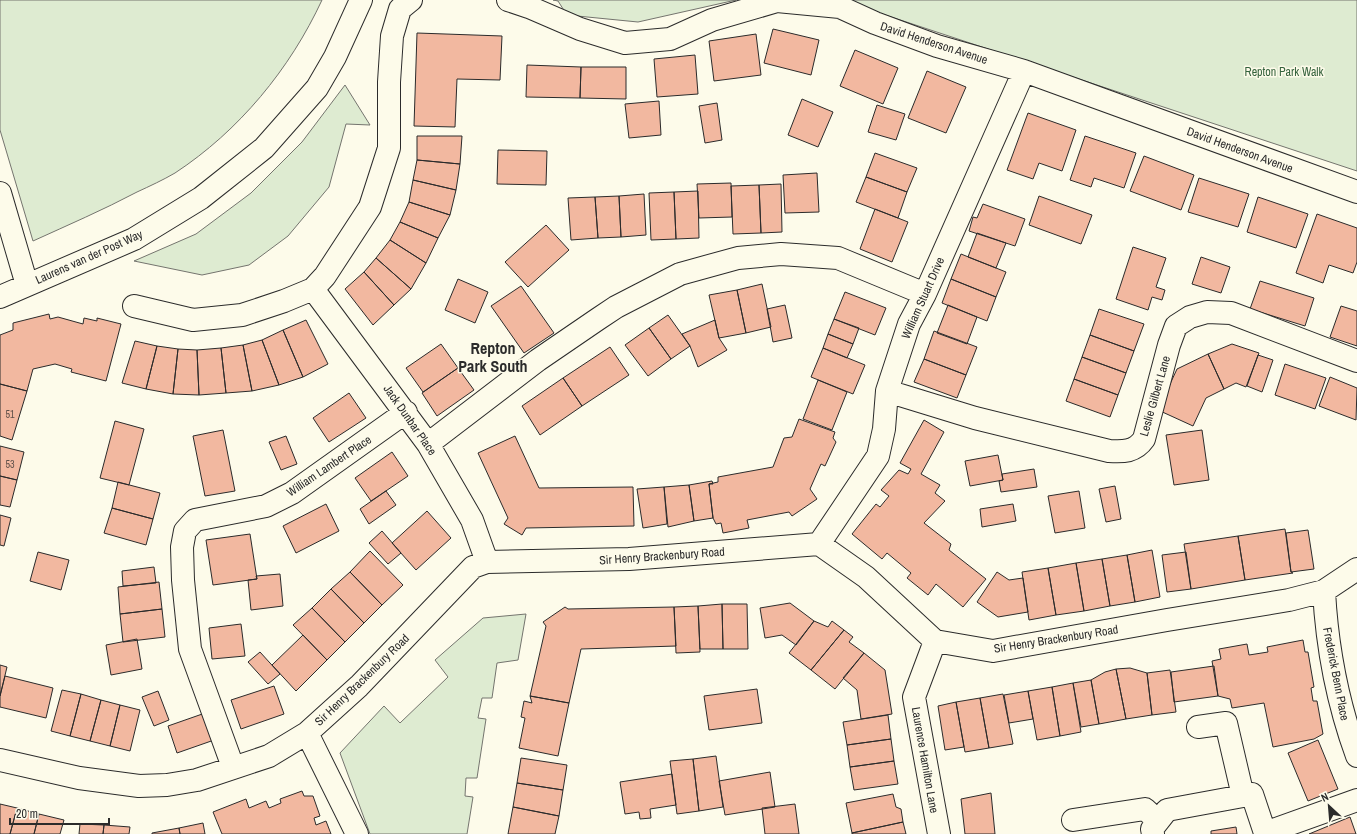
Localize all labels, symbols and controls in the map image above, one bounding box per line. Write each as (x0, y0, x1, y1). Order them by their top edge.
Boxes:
street label: David Henderson Avenue (878, 18, 990, 68)
park label: Repton Park Walk (1245, 64, 1324, 80)
street label: David Henderson Avenue (1185, 123, 1295, 177)
street label: Laurens van der Post Way (33, 226, 145, 288)
street label: William Stuart Drive (898, 255, 948, 341)
district label: Repton Park South (458, 337, 528, 377)
street label: Leslie Gilbert Lane (1136, 354, 1174, 438)
street label: Jack Dunbar Place (380, 382, 440, 458)
house number: 51 (5, 408, 15, 421)
street label: William Lambert Place (283, 432, 375, 500)
house number: 53 (5, 458, 15, 471)
street label: Sir Henry Brackenbury Road (599, 544, 725, 568)
street label: Sir Henry Brackenbury Road (993, 621, 1119, 657)
street label: Frederick Benn Place (1319, 626, 1353, 722)
street label: Sir Henry Brackenbury Road (311, 631, 413, 729)
street label: Laurence Hamilton Lane (908, 706, 942, 814)
north arrow (1309, 786, 1349, 826)
text: N (1319, 789, 1331, 805)
scale bar (10, 800, 109, 826)
text: 20 m (16, 806, 38, 822)

